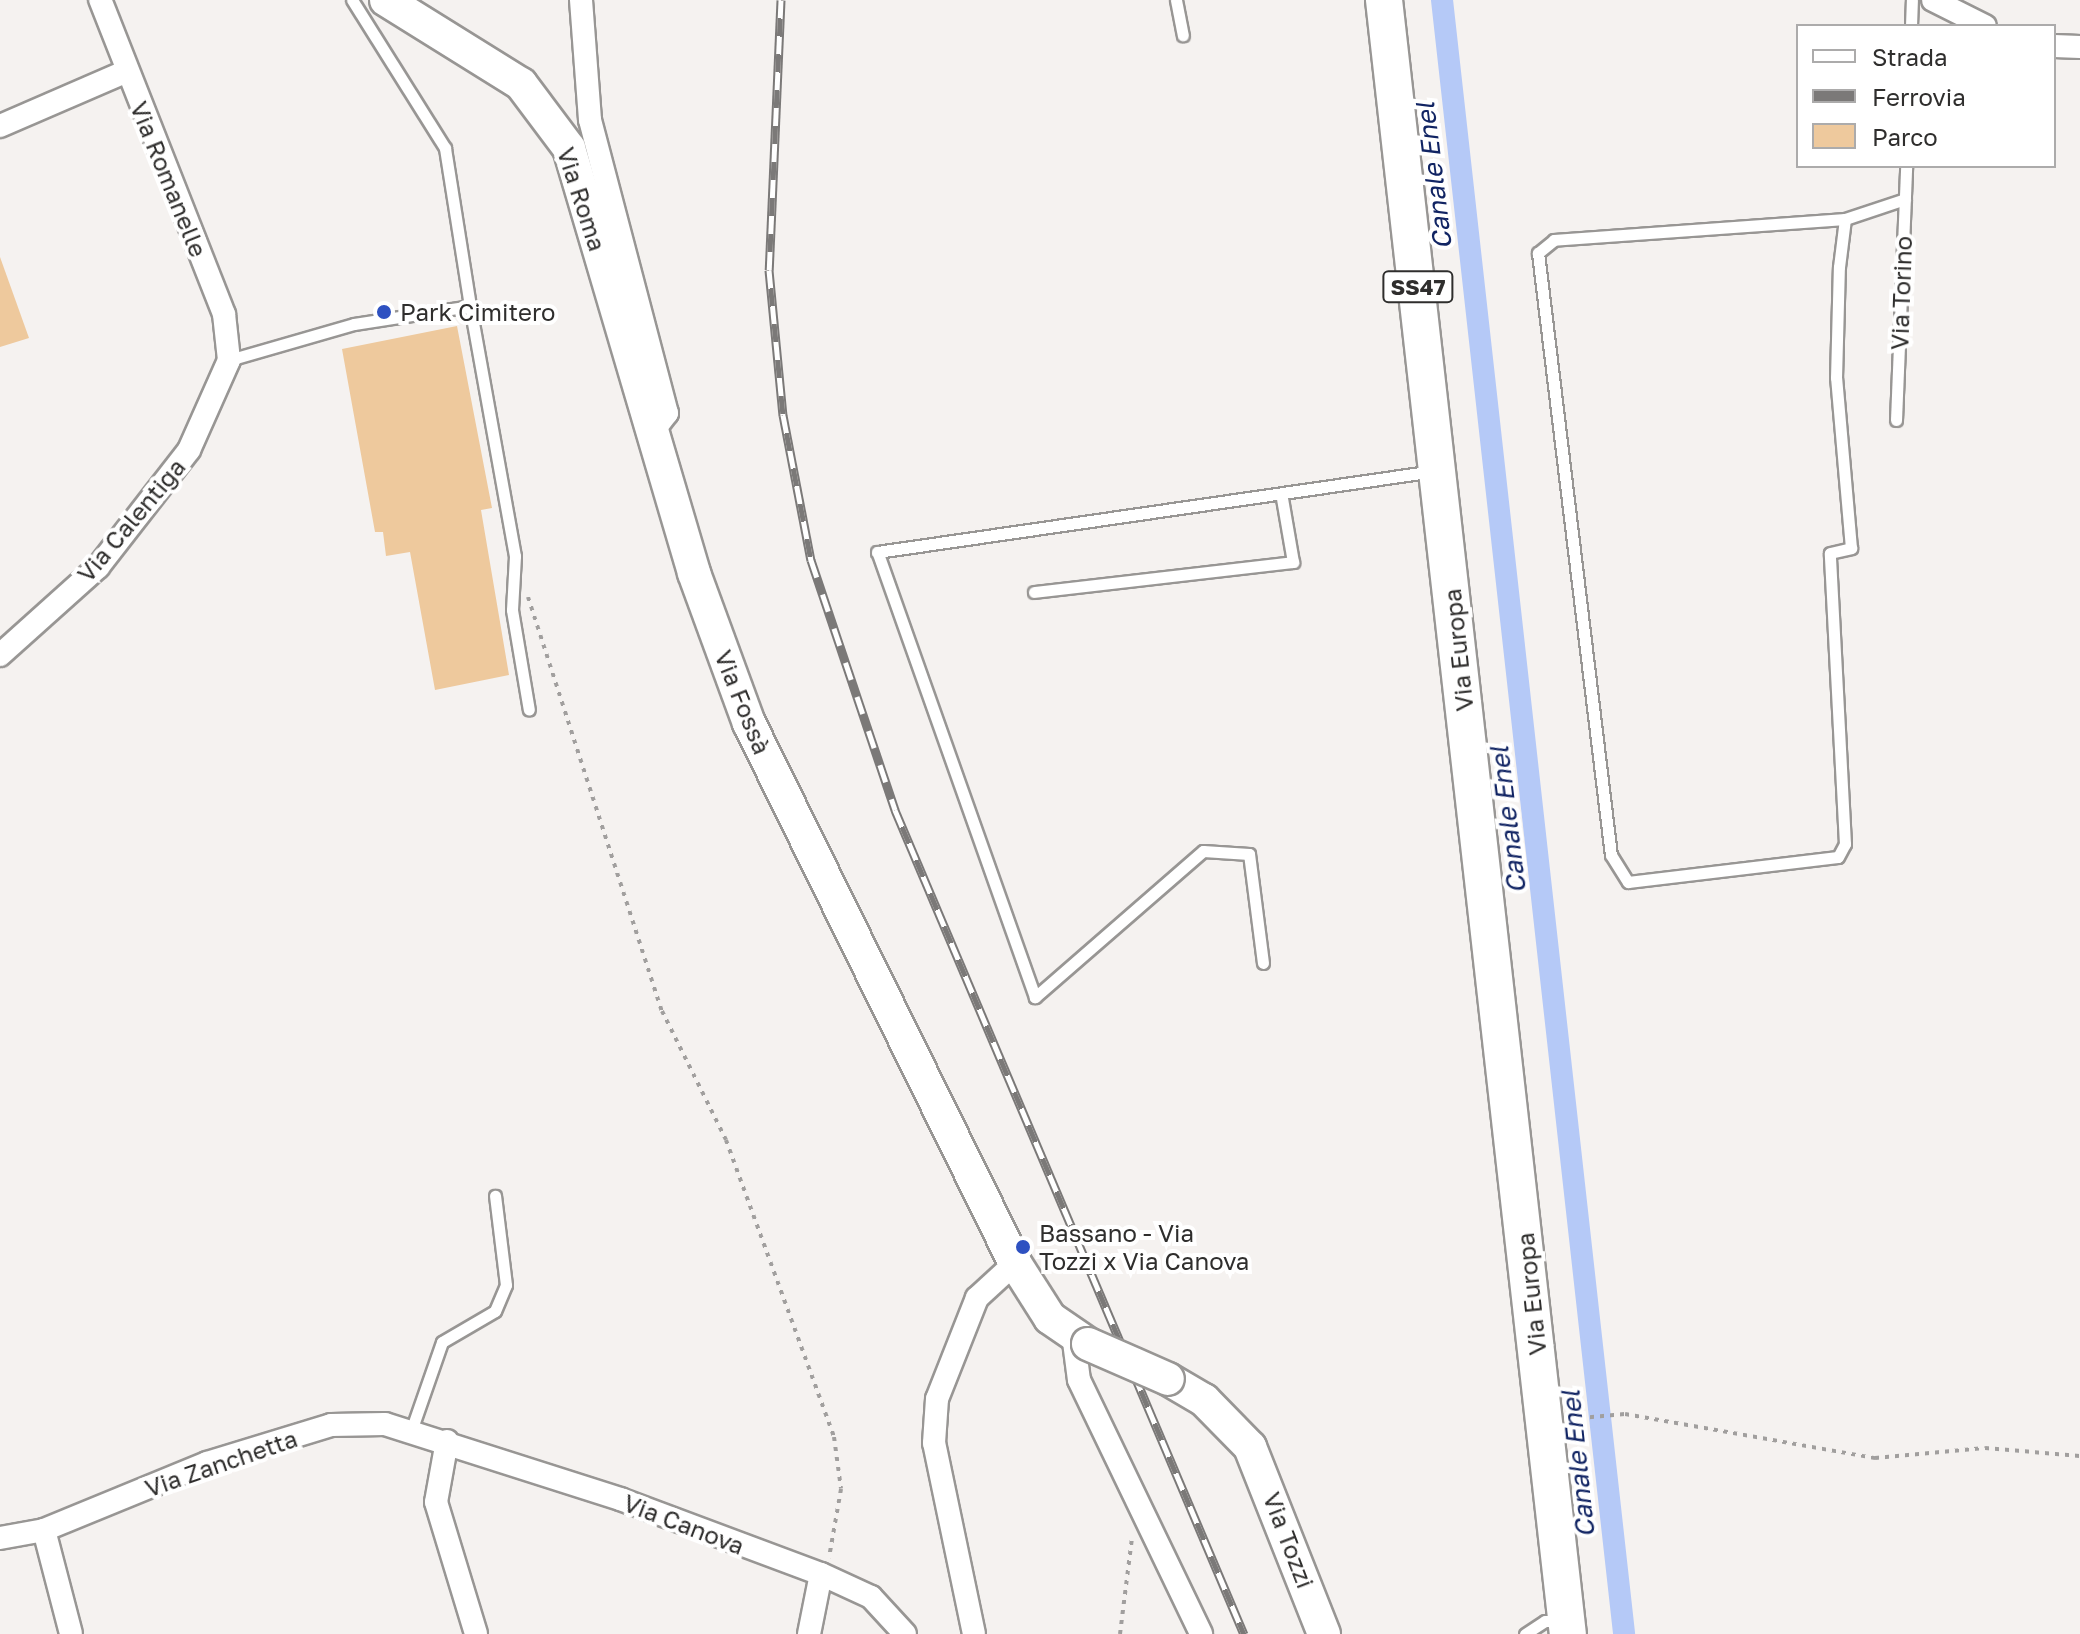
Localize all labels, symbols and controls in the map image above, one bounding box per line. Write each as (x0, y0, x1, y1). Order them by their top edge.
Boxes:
legend (1796, 24, 2056, 168)
text: Strada (1872, 42, 1947, 71)
text: Ferrovia (1872, 82, 1966, 111)
street label: Via Romanelle (125, 97, 213, 261)
water label: Canale Enel (1410, 101, 1458, 251)
text: Parco (1872, 122, 1938, 151)
street label: Via Roma (552, 144, 612, 254)
street label: Via Torino (1885, 235, 1917, 351)
road number: SS47 (1382, 269, 1454, 305)
place label: Park Cimitero (400, 298, 555, 326)
marker: Park Cimitero (375, 303, 393, 321)
street label: Via Calentiga (71, 452, 191, 588)
street label: Via Europa (1437, 587, 1479, 713)
street label: Via Fossà (709, 646, 777, 758)
water label: Canale Enel (1484, 745, 1532, 895)
place label: Bassano - Via Tozzi x Via Canova (1039, 1219, 1249, 1275)
street label: Via Europa (1510, 1231, 1552, 1357)
marker: Bassano - Via Tozzi x Via Canova (1014, 1238, 1032, 1256)
water label: Canale Enel (1555, 1389, 1601, 1539)
street label: Via Zanchetta (141, 1423, 301, 1503)
street label: Via Canova (620, 1488, 748, 1560)
street label: Via Tozzi (1258, 1488, 1320, 1592)

